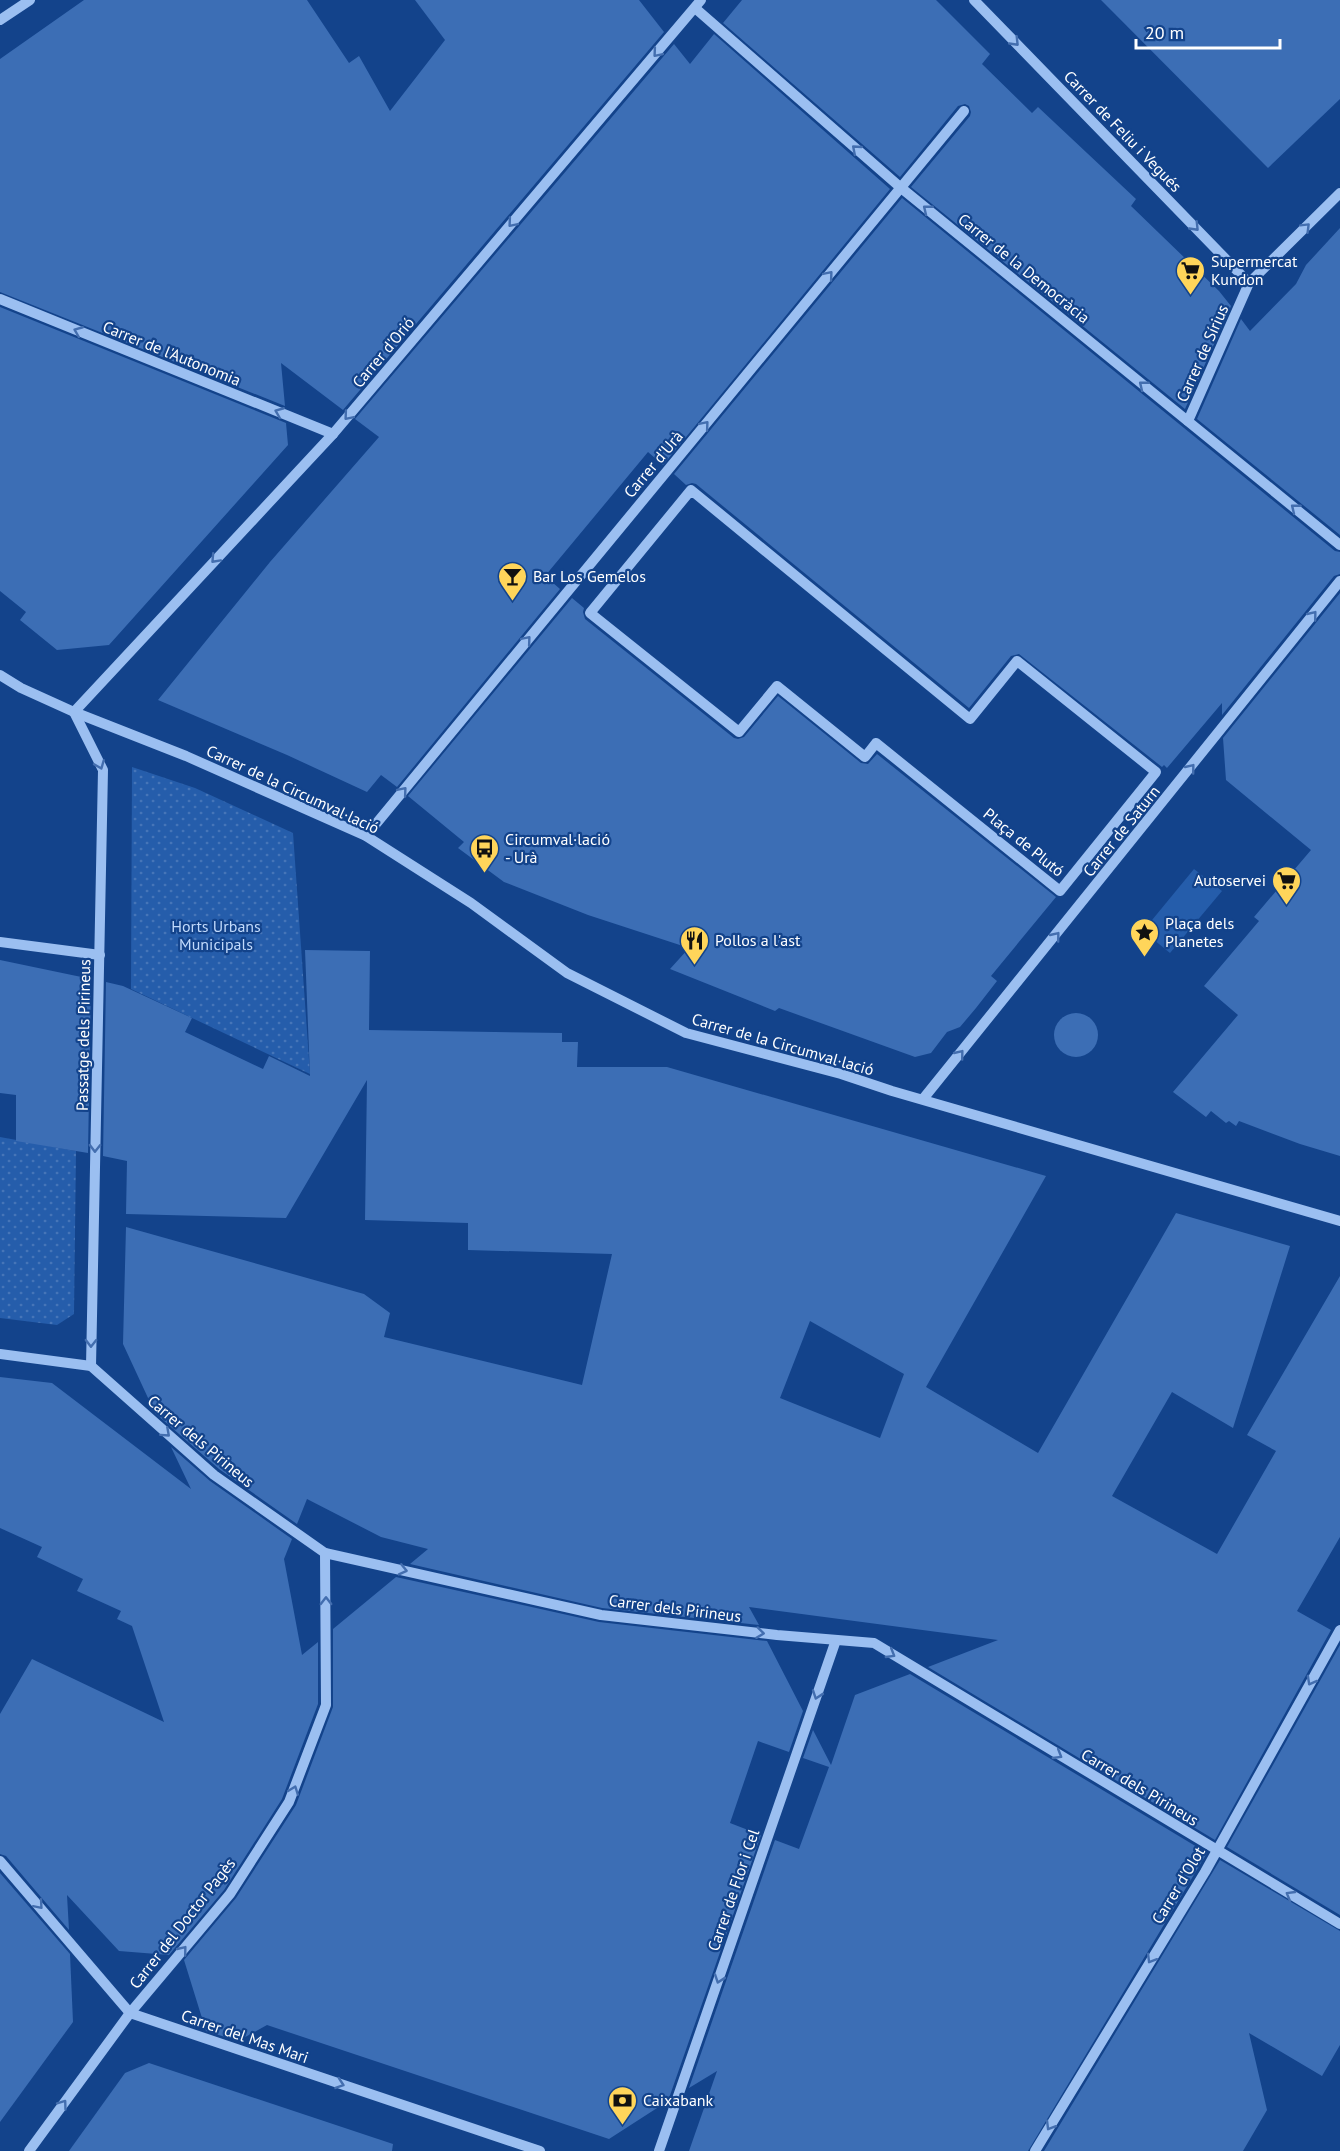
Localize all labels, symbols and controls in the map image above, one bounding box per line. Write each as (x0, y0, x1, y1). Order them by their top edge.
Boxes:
scale bar (1136, 12, 1280, 50)
text: 20 m (1145, 21, 1184, 44)
one-way arrow (1008, 35, 1019, 46)
one-way arrow (653, 46, 664, 57)
street label: Carrer de Feliu i Vegués (1060, 66, 1186, 196)
one-way arrow (852, 145, 863, 156)
one-way arrow (923, 205, 934, 216)
street label: Carrer de la Democràcia (954, 209, 1094, 327)
one-way arrow (508, 216, 519, 227)
one-way arrow (1187, 220, 1198, 231)
one-way arrow (1299, 223, 1309, 234)
place label: Supermercat Kundon (1211, 251, 1298, 289)
supermarket icon: Supermercat Kundon (1174, 254, 1206, 296)
one-way arrow (821, 271, 832, 282)
street label: Carrer de Sírius (1172, 301, 1232, 405)
street label: Carrer d'Orió (348, 313, 418, 391)
street label: Carrer de l'Autonomia (100, 316, 244, 390)
one-way arrow (74, 326, 85, 338)
one-way arrow (1139, 381, 1150, 392)
one-way arrow (274, 407, 285, 419)
one-way arrow (344, 409, 355, 420)
one-way arrow (697, 421, 708, 432)
street label: Carrer d'Urà (619, 426, 687, 502)
one-way arrow (1291, 504, 1302, 515)
one-way arrow (212, 552, 223, 563)
bar icon: Bar Los Gemelos (496, 560, 528, 602)
place label: Bar Los Gemelos (533, 566, 646, 586)
one-way arrow (1305, 611, 1316, 622)
one-way arrow (520, 636, 531, 647)
street label: Carrer de la Circumval·lació (203, 740, 383, 838)
one-way arrow (92, 759, 105, 769)
one-way arrow (1183, 764, 1194, 775)
street label: Carrer de Saturn (1078, 781, 1164, 881)
one-way arrow (396, 787, 407, 798)
street label: Plaça de Plutó (980, 803, 1068, 881)
place label: Circumval·lació - Urà (505, 829, 610, 867)
bus stop icon: Circumval·lació - Urà (468, 832, 500, 874)
supermarket icon: Autoservei (1271, 864, 1303, 906)
place label: Autoservei (1194, 870, 1266, 890)
place label: Plaça dels Planetes (1165, 913, 1234, 951)
park label: Horts Urbans Municipals (171, 916, 261, 954)
place icon: Plaça dels Planetes (1128, 916, 1160, 958)
restaurant icon: Pollos a l'ast (678, 924, 710, 966)
place label: Pollos a l'ast (715, 930, 801, 950)
one-way arrow (1048, 932, 1059, 943)
street label: Passatge dels Pirineus (72, 959, 94, 1111)
street label: Carrer de la Circumval·lació (690, 1008, 876, 1080)
one-way arrow (953, 1050, 964, 1061)
one-way arrow (89, 1143, 102, 1152)
one-way arrow (85, 1338, 97, 1347)
street label: Carrer dels Pirineus (144, 1391, 259, 1492)
one-way arrow (159, 1426, 170, 1437)
one-way arrow (398, 1563, 408, 1576)
street label: Carrer dels Pirineus (608, 1590, 743, 1626)
one-way arrow (320, 1596, 332, 1605)
one-way arrow (755, 1626, 765, 1639)
one-way arrow (885, 1646, 895, 1658)
one-way arrow (1307, 1675, 1318, 1685)
one-way arrow (811, 1689, 824, 1700)
street label: Carrer dels Pirineus (1078, 1744, 1202, 1830)
one-way arrow (1052, 1747, 1062, 1759)
one-way arrow (286, 1785, 299, 1796)
street label: Carrer de Flor i Cel (703, 1826, 763, 1954)
street label: Carrer d'Olot (1147, 1842, 1209, 1927)
street label: Carrer del Doctor Pagès (125, 1853, 240, 1993)
one-way arrow (1285, 1890, 1296, 1902)
one-way arrow (32, 1898, 43, 1909)
one-way arrow (176, 1946, 187, 1957)
one-way arrow (1147, 1953, 1159, 1963)
one-way arrow (713, 1973, 726, 1984)
street label: Carrer del Mas Mari (179, 2005, 311, 2067)
one-way arrow (334, 2077, 345, 2089)
bank icon: Caixabank (606, 2084, 638, 2126)
place label: Caixabank (643, 2090, 714, 2110)
one-way arrow (56, 2099, 67, 2110)
one-way arrow (1045, 2120, 1057, 2130)

